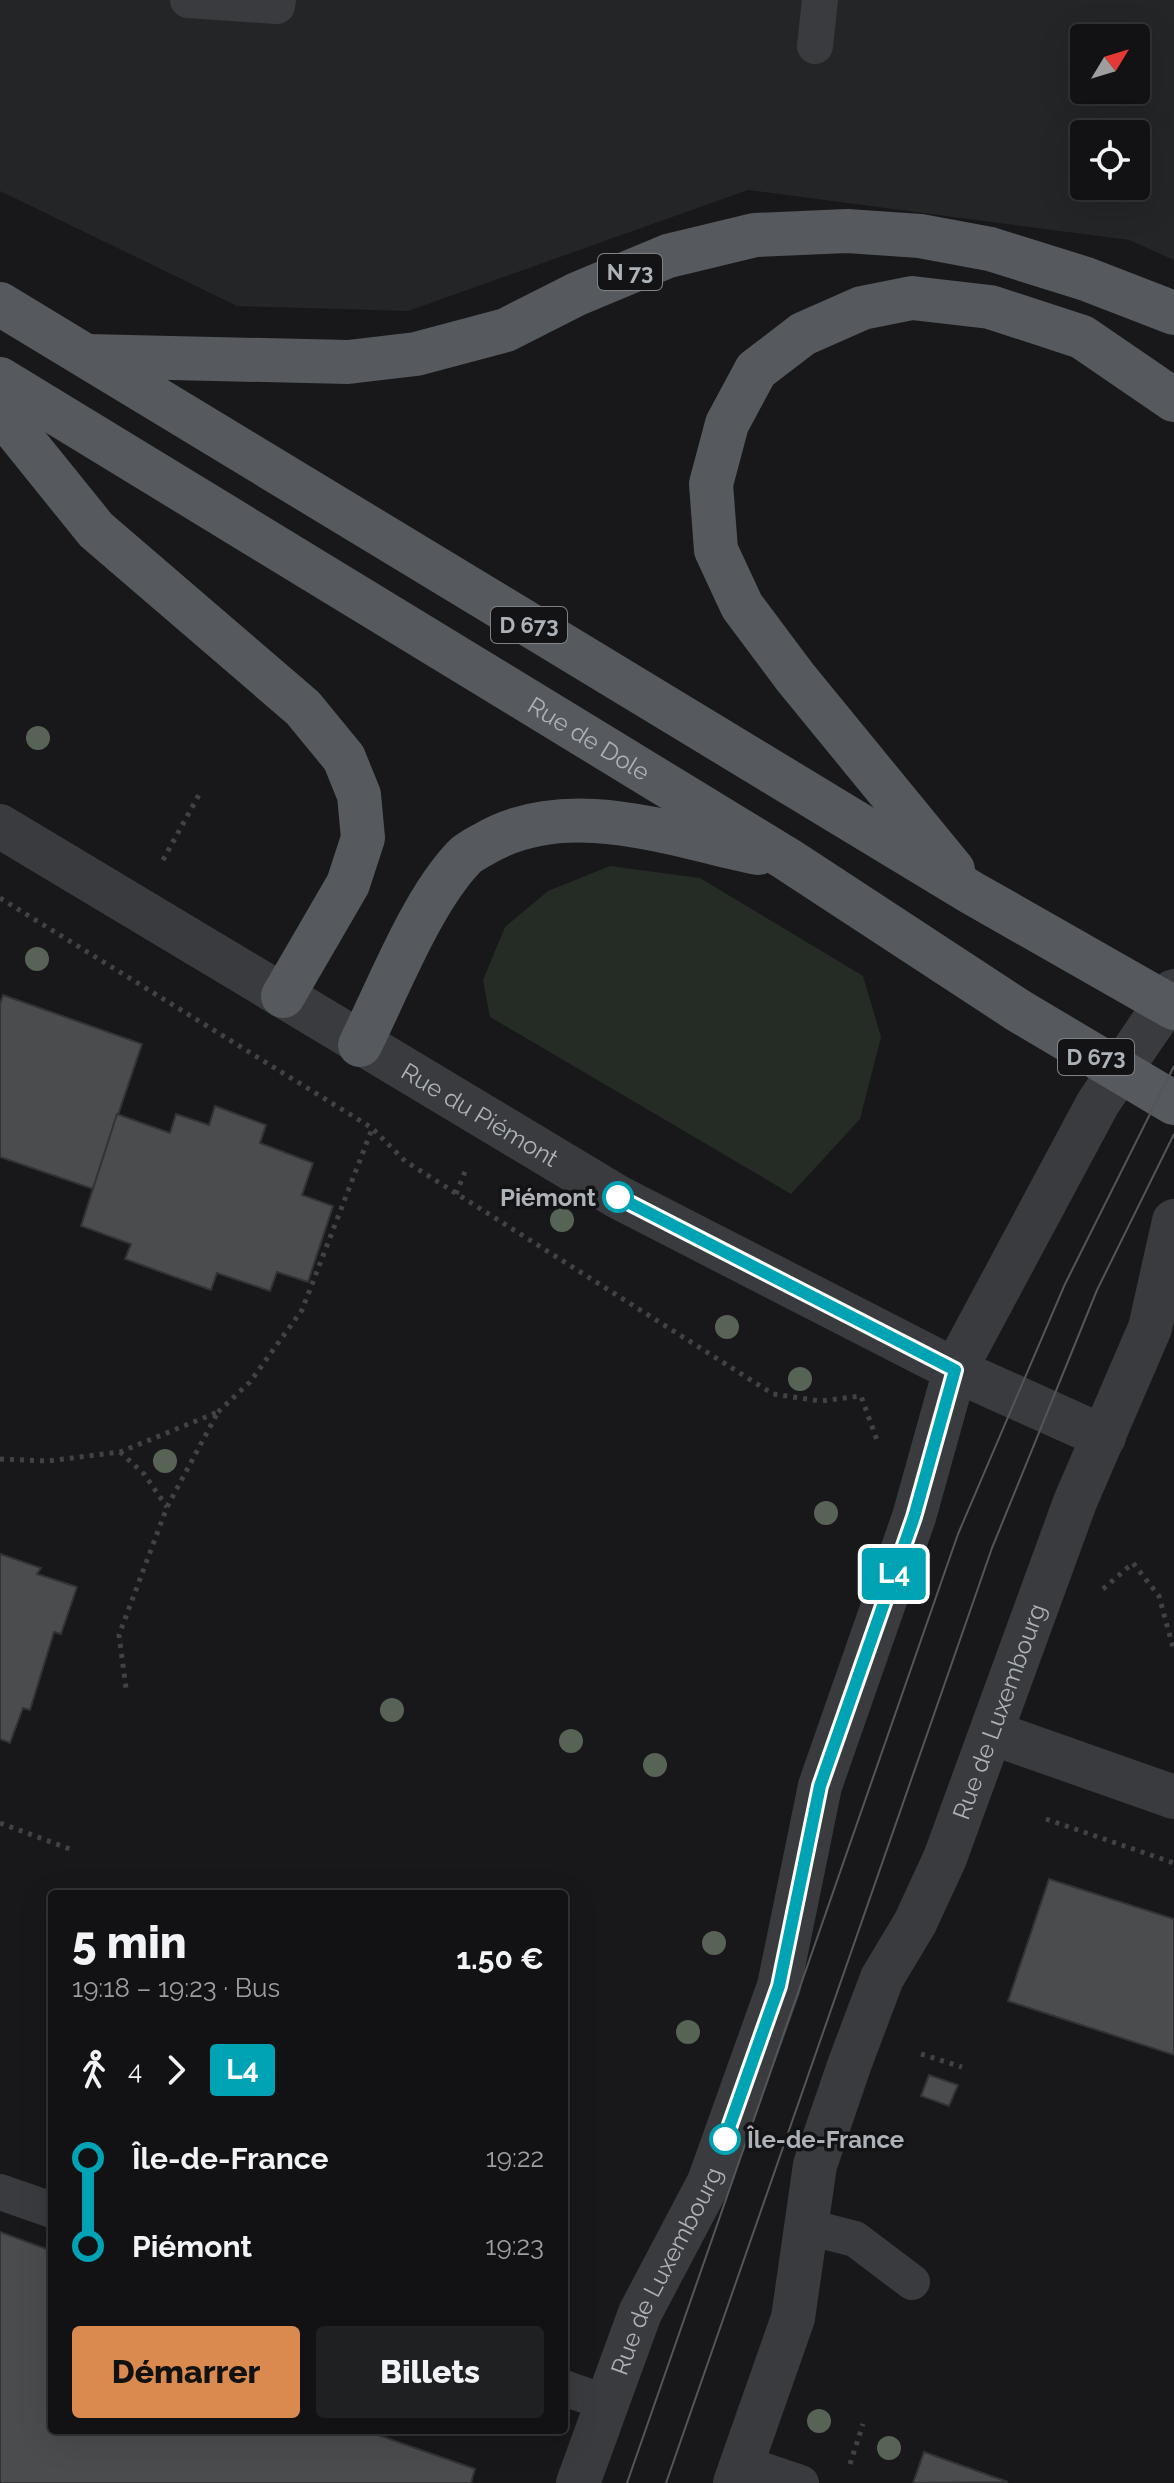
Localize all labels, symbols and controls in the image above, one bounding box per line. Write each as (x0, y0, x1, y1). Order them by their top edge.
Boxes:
north arrow (1070, 24, 1150, 104)
map controls (1070, 24, 1150, 200)
button: locate (1070, 120, 1150, 200)
road number: N 73 (598, 254, 662, 290)
road number: D 673 (491, 607, 567, 643)
street label: Rue de Dole (523, 690, 655, 786)
road number: D 673 (1058, 1039, 1134, 1075)
street label: Rue du Piémont (396, 1056, 564, 1172)
marker: Piémont (603, 1182, 633, 1212)
place label: Piémont (500, 1183, 596, 1212)
line badge: L4 (858, 1548, 930, 1600)
text: L4 (878, 1557, 910, 1590)
street label: Rue de Luxembourg (946, 1600, 1051, 1823)
text: 5 min (72, 1917, 187, 1968)
text: 1.50 € (456, 1941, 544, 1976)
text: 19:18 – 19:23 · Bus (72, 1973, 280, 2003)
icon: walk (72, 2048, 116, 2092)
icon: forward (154, 2048, 198, 2092)
text: L4 (226, 2053, 259, 2086)
text: 4 (128, 2055, 142, 2085)
marker: Île-de-France (710, 2124, 740, 2154)
place label: Île-de-France (746, 2125, 904, 2154)
text: Île-de-France (132, 2141, 329, 2176)
text: 19:22 (486, 2143, 544, 2173)
street label: Rue de Luxembourg (604, 2163, 728, 2379)
text: Piémont (132, 2229, 252, 2264)
text: 19:23 (485, 2231, 544, 2261)
button: Démarrer (72, 2326, 300, 2418)
button: Billets (316, 2326, 544, 2418)

